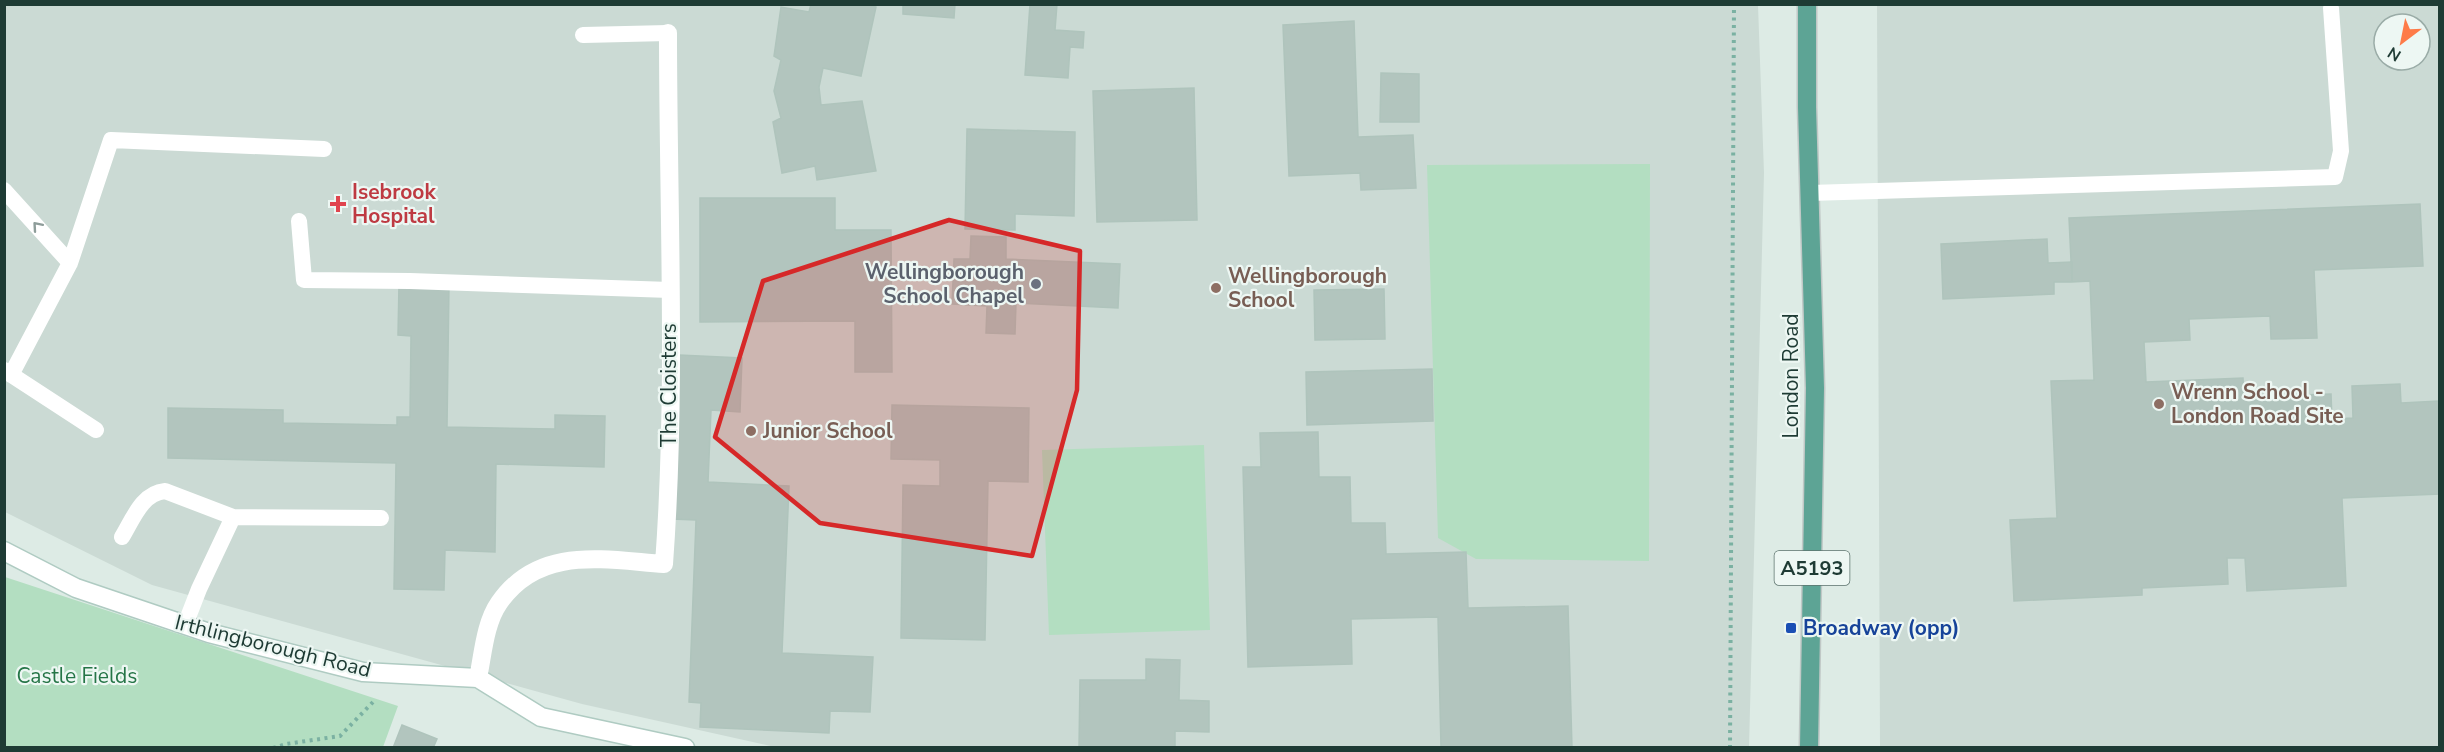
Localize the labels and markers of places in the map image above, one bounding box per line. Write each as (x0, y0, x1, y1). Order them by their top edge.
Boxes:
place label: Isebrook Hospital (352, 178, 436, 230)
marker: Isebrook Hospital (329, 195, 347, 213)
place label: Wellingborough School Chapel (865, 258, 1024, 310)
place label: Wellingborough School (1228, 262, 1387, 314)
marker: Wellingborough School Chapel (1029, 277, 1043, 291)
marker: Wellingborough School (1209, 281, 1223, 295)
place label: Wrenn School - London Road Site (2171, 378, 2344, 430)
marker: Wrenn School - London Road Site (2152, 397, 2166, 411)
place label: Junior School (762, 417, 893, 445)
marker: Junior School (744, 424, 758, 438)
place label: Broadway (opp) (1803, 614, 1959, 642)
marker: Broadway (opp) (1784, 621, 1798, 635)

